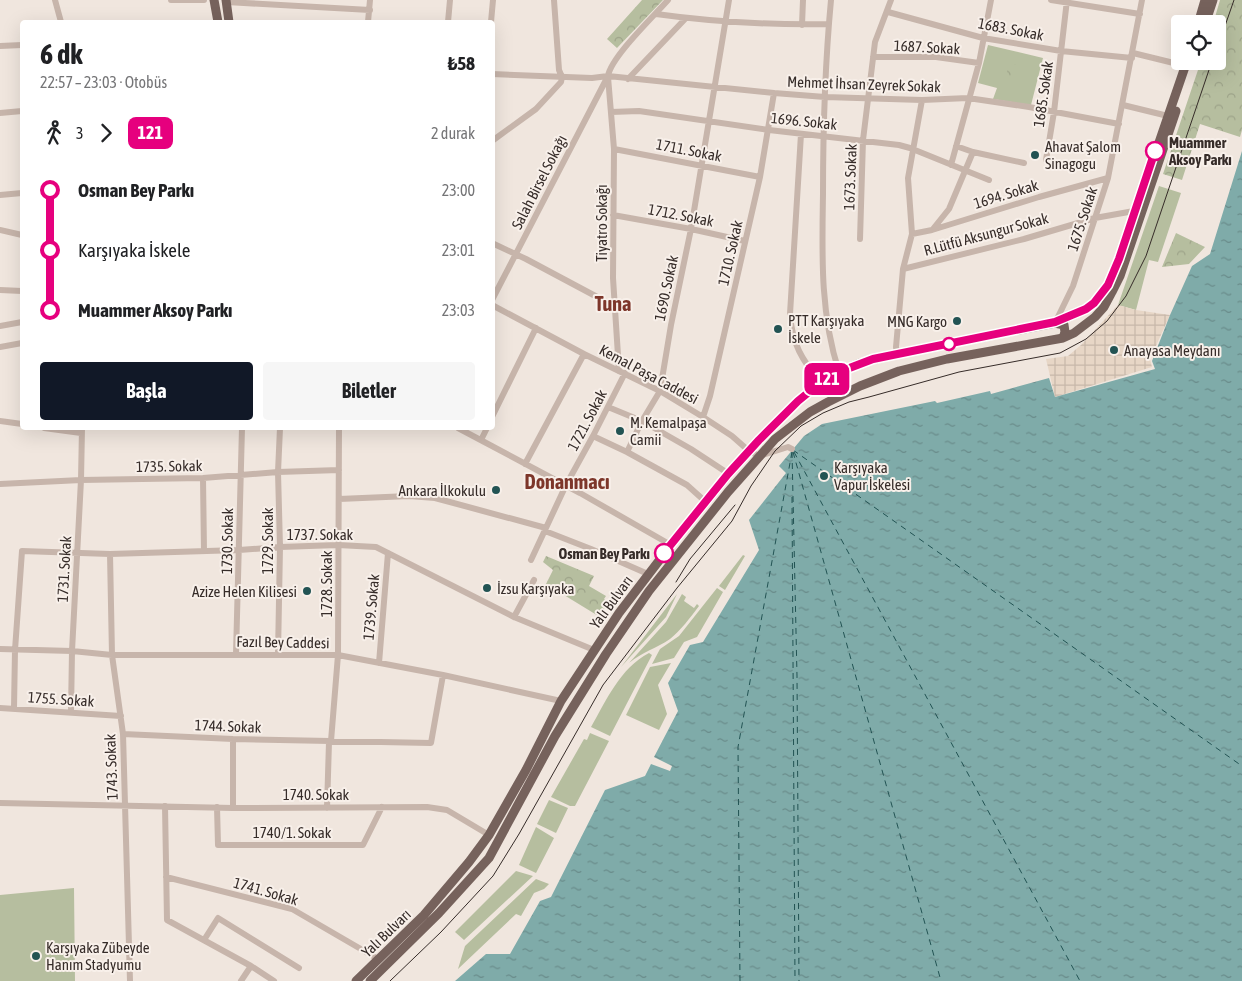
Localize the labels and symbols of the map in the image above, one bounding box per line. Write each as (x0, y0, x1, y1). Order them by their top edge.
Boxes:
street label: 1683. Sokak (977, 14, 1046, 44)
street label: 1687. Sokak (893, 37, 961, 57)
street label: 1685. Sokak (1030, 60, 1056, 128)
street label: Mehmet İhsan Zeyrek Sokak (787, 73, 942, 95)
street label: 1696. Sokak (770, 109, 838, 133)
street label: Salah Birsel Sokağı (508, 132, 570, 232)
place label: Muammer Aksoy Parkı (1168, 134, 1232, 168)
street label: 1711. Sokak (655, 135, 724, 165)
place label: Ahavat Şalom Sinagogu (1045, 138, 1121, 172)
marker: Muammer Aksoy Parkı (1145, 141, 1165, 161)
street label: 1673. Sokak (840, 143, 860, 211)
marker: Ahavat Şalom Sinagogu (1029, 149, 1041, 161)
street label: 1694. Sokak (972, 176, 1041, 212)
street label: Tiyatro Sokağı (593, 184, 610, 262)
street label: 1675. Sokak (1064, 184, 1100, 253)
street label: 1712. Sokak (647, 200, 716, 230)
street label: R.Lütfü Aksungur Sokak (922, 209, 1051, 259)
street label: 1710. Sokak (714, 218, 746, 287)
street label: 1690. Sokak (651, 253, 681, 322)
district label: Tuna (595, 292, 631, 315)
place label: PTT Karşıyaka İskele (788, 312, 864, 346)
place label: MNG Kargo (887, 313, 947, 330)
marker: MNG Kargo (951, 315, 963, 327)
marker: PTT Karşıyaka İskele (772, 323, 784, 335)
unlabelled marker (942, 337, 956, 351)
street label: Kemal Paşa Caddesi (597, 341, 701, 407)
place label: Anayasa Meydanı (1124, 342, 1220, 359)
marker: Anayasa Meydanı (1108, 344, 1120, 356)
line badge: 121 (798, 363, 856, 395)
street label: 1721. Sokak (564, 386, 610, 453)
place label: M. Kemalpaşa Camii (630, 414, 707, 448)
marker: M. Kemalpaşa Camii (614, 425, 626, 437)
street label: 1735. Sokak (136, 457, 203, 475)
place label: Karşıyaka Vapur İskelesi (834, 459, 910, 493)
district label: Donanmacı (525, 470, 610, 493)
marker: Karşıyaka Vapur İskelesi (818, 470, 830, 482)
place label: Ankara İlkokulu (398, 482, 486, 499)
marker: Ankara İlkokulu (490, 484, 502, 496)
street label: 1730. Sokak (218, 507, 236, 574)
street label: 1729. Sokak (259, 507, 276, 574)
street label: 1737. Sokak (287, 526, 354, 543)
street label: 1731. Sokak (54, 535, 74, 603)
marker: Osman Bey Parkı (654, 543, 674, 563)
place label: Osman Bey Parkı (558, 545, 650, 562)
street label: 1728. Sokak (318, 550, 335, 617)
street label: Yalı Bulvarı (586, 572, 636, 632)
street label: 1739. Sokak (360, 573, 382, 641)
place label: İzsu Karşıyaka (497, 580, 575, 597)
marker: İzsu Karşıyaka (481, 582, 493, 594)
place label: Azize Helen Kilisesi (192, 583, 297, 600)
marker: Azize Helen Kilisesi (301, 585, 313, 597)
street label: Fazıl Bey Caddesi (236, 633, 330, 651)
street label: 1755. Sokak (27, 688, 95, 710)
street label: 1744. Sokak (194, 716, 262, 736)
street label: 1743. Sokak (101, 733, 121, 801)
street label: 1740. Sokak (283, 786, 350, 803)
street label: 1740/1. Sokak (253, 824, 332, 841)
street label: 1741. Sokak (232, 874, 301, 908)
street label: Yalı Bulvarı (358, 906, 414, 960)
place label: Karşıyaka Zübeyde Hanım Stadyumu (46, 939, 150, 973)
marker: Karşıyaka Zübeyde Hanım Stadyumu (30, 950, 42, 962)

